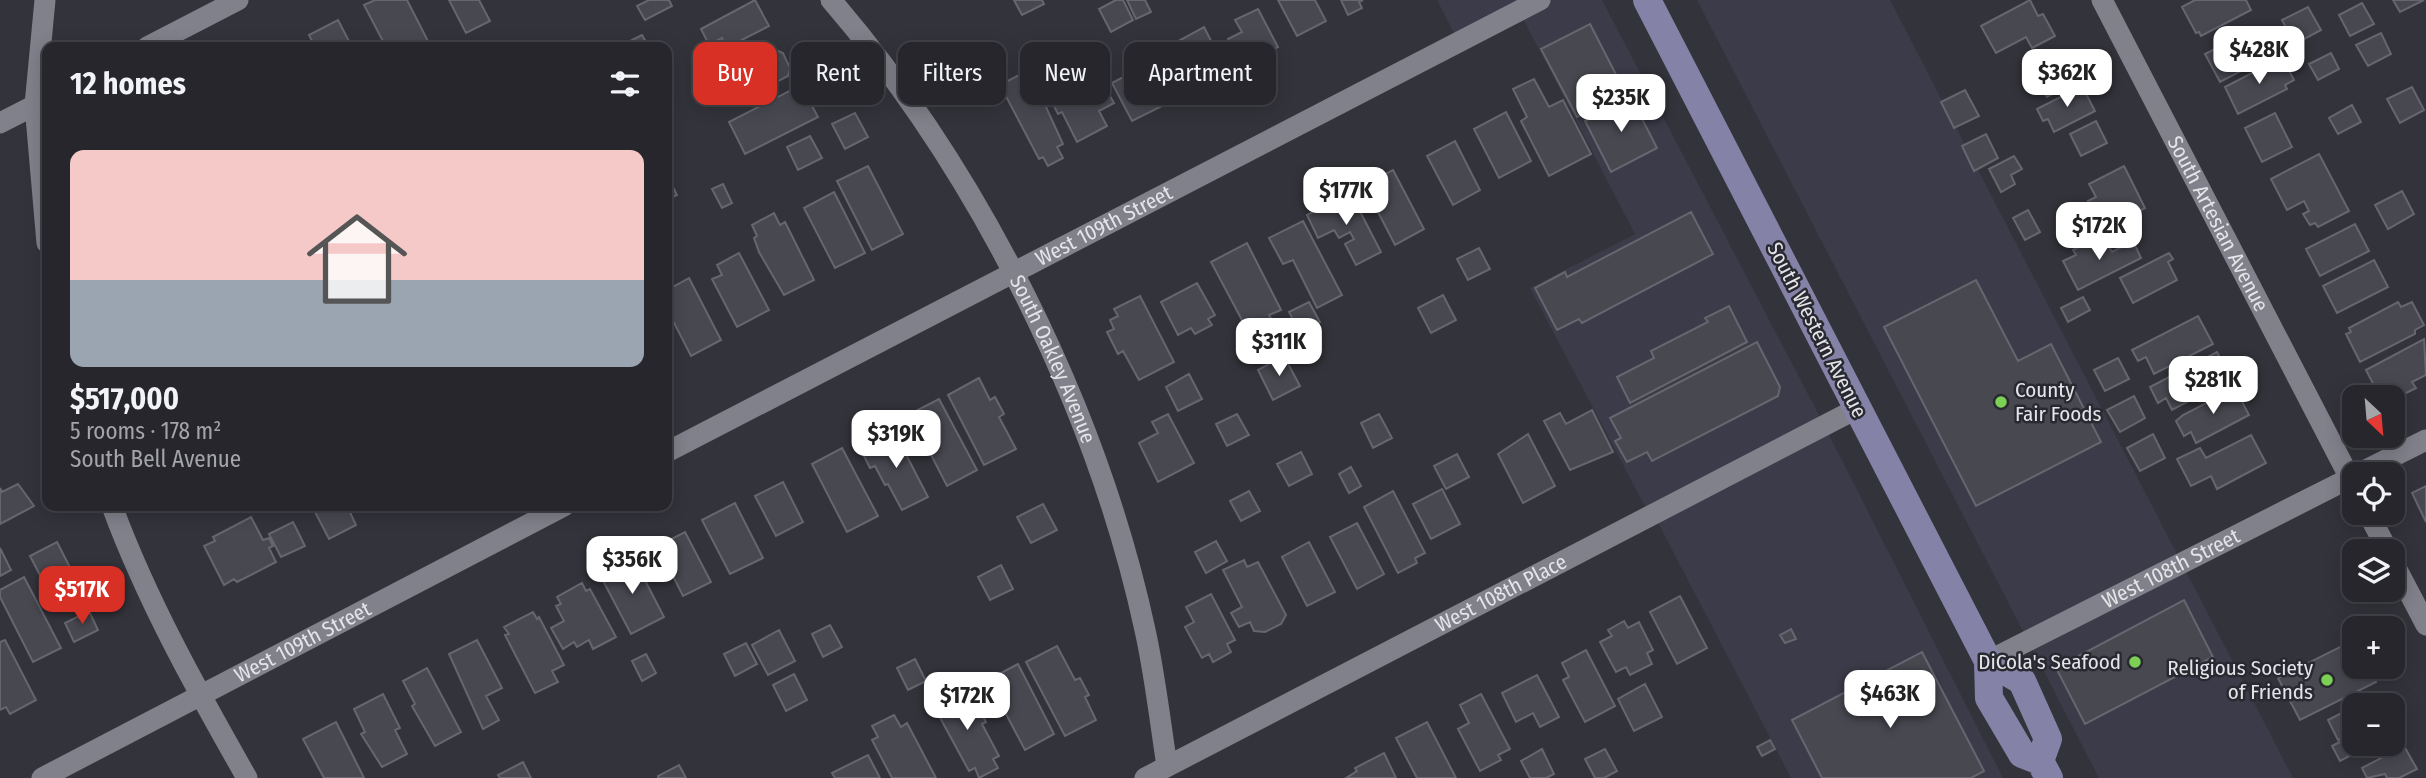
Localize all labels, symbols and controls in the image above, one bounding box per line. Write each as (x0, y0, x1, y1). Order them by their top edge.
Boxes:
pin: $428K (2210, 27, 2308, 86)
text: $428K (2229, 35, 2289, 63)
chip: Buy (693, 42, 777, 105)
chip: Rent (791, 42, 884, 105)
chip: Filters (898, 42, 1006, 105)
chip: New (1020, 42, 1110, 105)
chip: Apartment (1124, 42, 1276, 105)
pin: $362K (2018, 50, 2116, 109)
text: $362K (2038, 58, 2096, 86)
icon: filters (606, 65, 644, 103)
text: 12 homes (70, 66, 186, 102)
pin: $235K (1572, 74, 1670, 134)
text: $235K (1592, 83, 1650, 111)
street label: South Artesian Avenue (2162, 131, 2274, 316)
pin: $177K (1297, 168, 1395, 227)
text: $177K (1319, 176, 1373, 204)
street label: West 109th Street (1031, 180, 1177, 272)
icon: home (294, 196, 420, 322)
pin: $172K (2050, 202, 2148, 262)
text: $172K (2072, 211, 2126, 239)
street label: South Western Avenue (1761, 238, 1873, 422)
street label: South Oakley Avenue (1004, 271, 1101, 447)
pin: $311K (1230, 318, 1328, 378)
text: $311K (1252, 327, 1306, 355)
pin: $281K (2164, 356, 2262, 416)
text: $281K (2185, 365, 2241, 393)
place label: County Fair Foods (2015, 377, 2102, 427)
text: $517,000 (70, 381, 179, 417)
north arrow (2342, 385, 2404, 448)
map controls (2342, 385, 2405, 756)
marker: County Fair Foods (1993, 394, 2009, 410)
pin: $319K (847, 410, 945, 470)
text: 5 rooms · 178 m² (70, 417, 221, 445)
text: $319K (868, 419, 924, 447)
text: South Bell Avenue (70, 445, 241, 473)
button: locate (2342, 462, 2405, 525)
street label: West 108th Street (2098, 523, 2244, 614)
pin: $356K (583, 536, 681, 596)
button: layers (2342, 539, 2405, 602)
text: $356K (602, 545, 662, 573)
street label: West 108th Place (1431, 548, 1571, 638)
pin: $517K (33, 566, 131, 626)
text: $517K (55, 575, 109, 603)
street label: West 109th Street (230, 596, 376, 688)
button: + (2342, 616, 2405, 679)
place label: DiCola's Seafood (1978, 649, 2121, 675)
marker: DiCola's Seafood (2127, 654, 2143, 670)
place label: Religious Society of Friends (2167, 655, 2314, 705)
pin: $463K (1841, 670, 1939, 730)
pin: $172K (918, 672, 1016, 732)
marker: Religious Society of Friends (2319, 672, 2335, 688)
text: $463K (1860, 679, 1920, 707)
text: $172K (940, 681, 994, 709)
button: − (2342, 693, 2405, 756)

